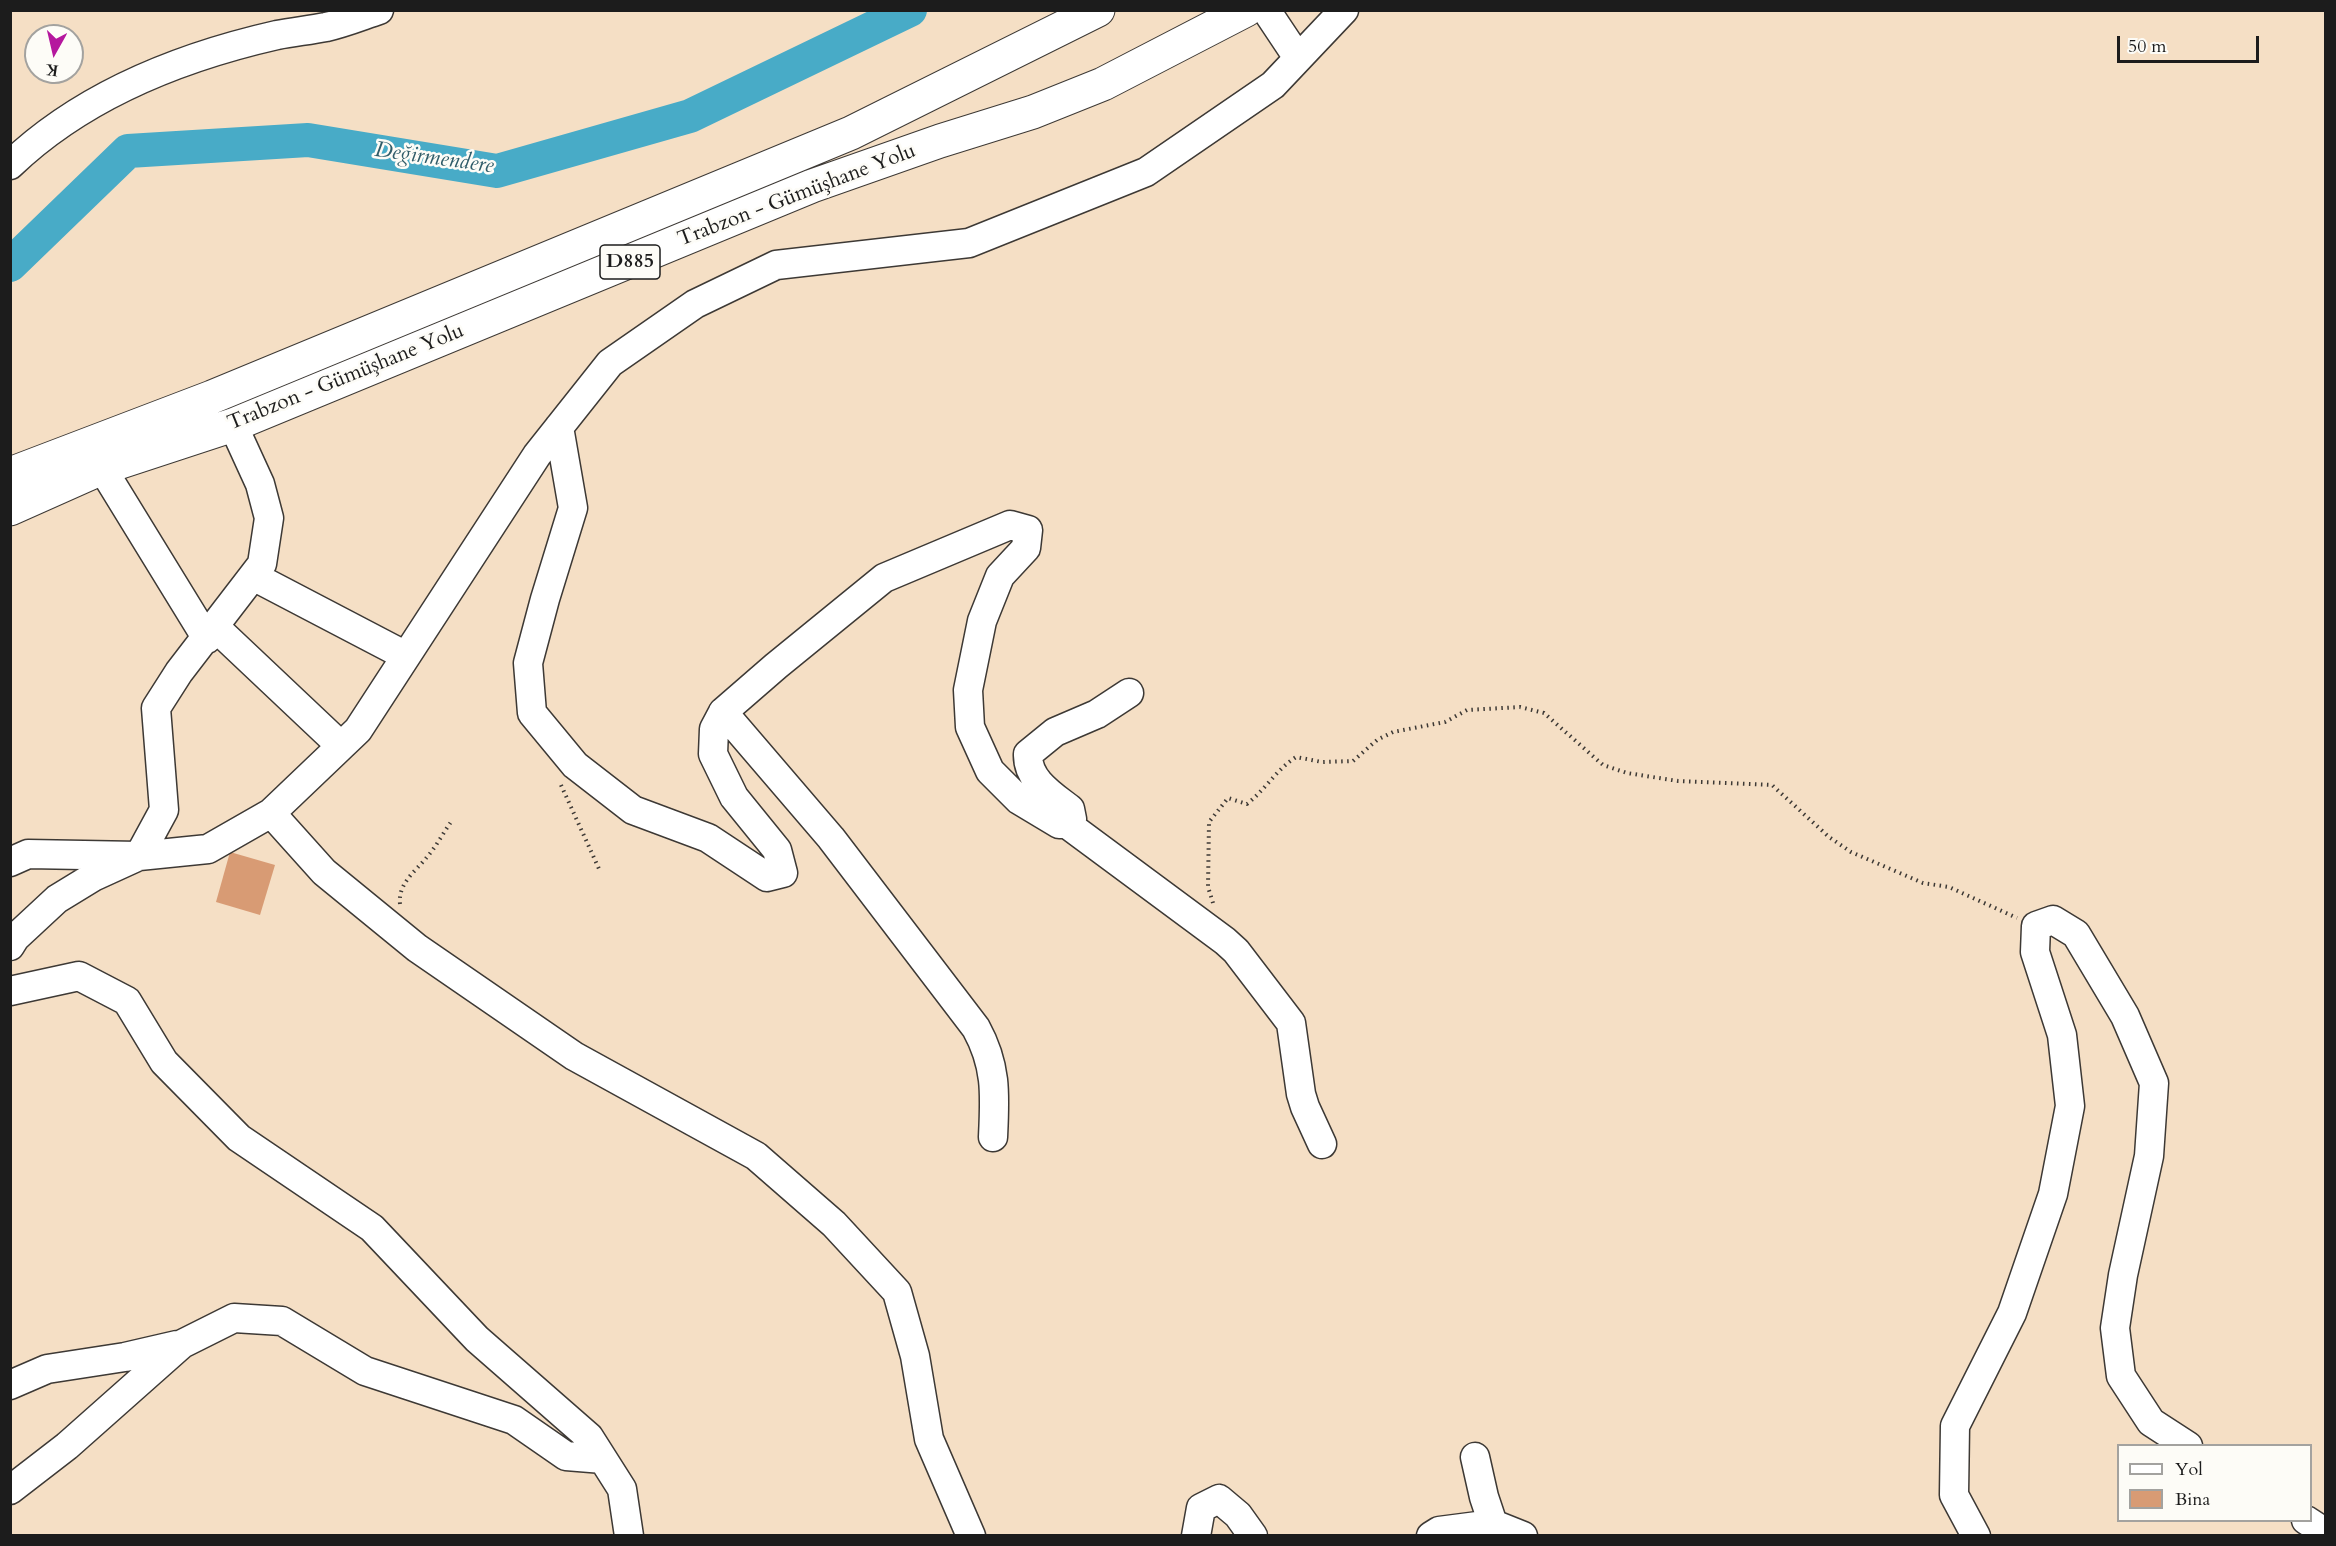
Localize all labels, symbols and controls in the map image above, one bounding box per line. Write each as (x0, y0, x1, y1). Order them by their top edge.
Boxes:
north arrow (24, 24, 84, 84)
scale bar (2120, 24, 2262, 62)
text: 50 m (2128, 34, 2167, 59)
text: K (44, 58, 60, 82)
water label: Değirmendere (373, 138, 495, 180)
street label: Trabzon - Gümüşhane Yolu (675, 139, 919, 253)
road number: D885 (600, 245, 660, 279)
street label: Trabzon - Gümüşhane Yolu (224, 319, 468, 437)
legend (2117, 1444, 2312, 1522)
text: Yol (2175, 1457, 2203, 1482)
text: Bina (2175, 1487, 2210, 1512)

